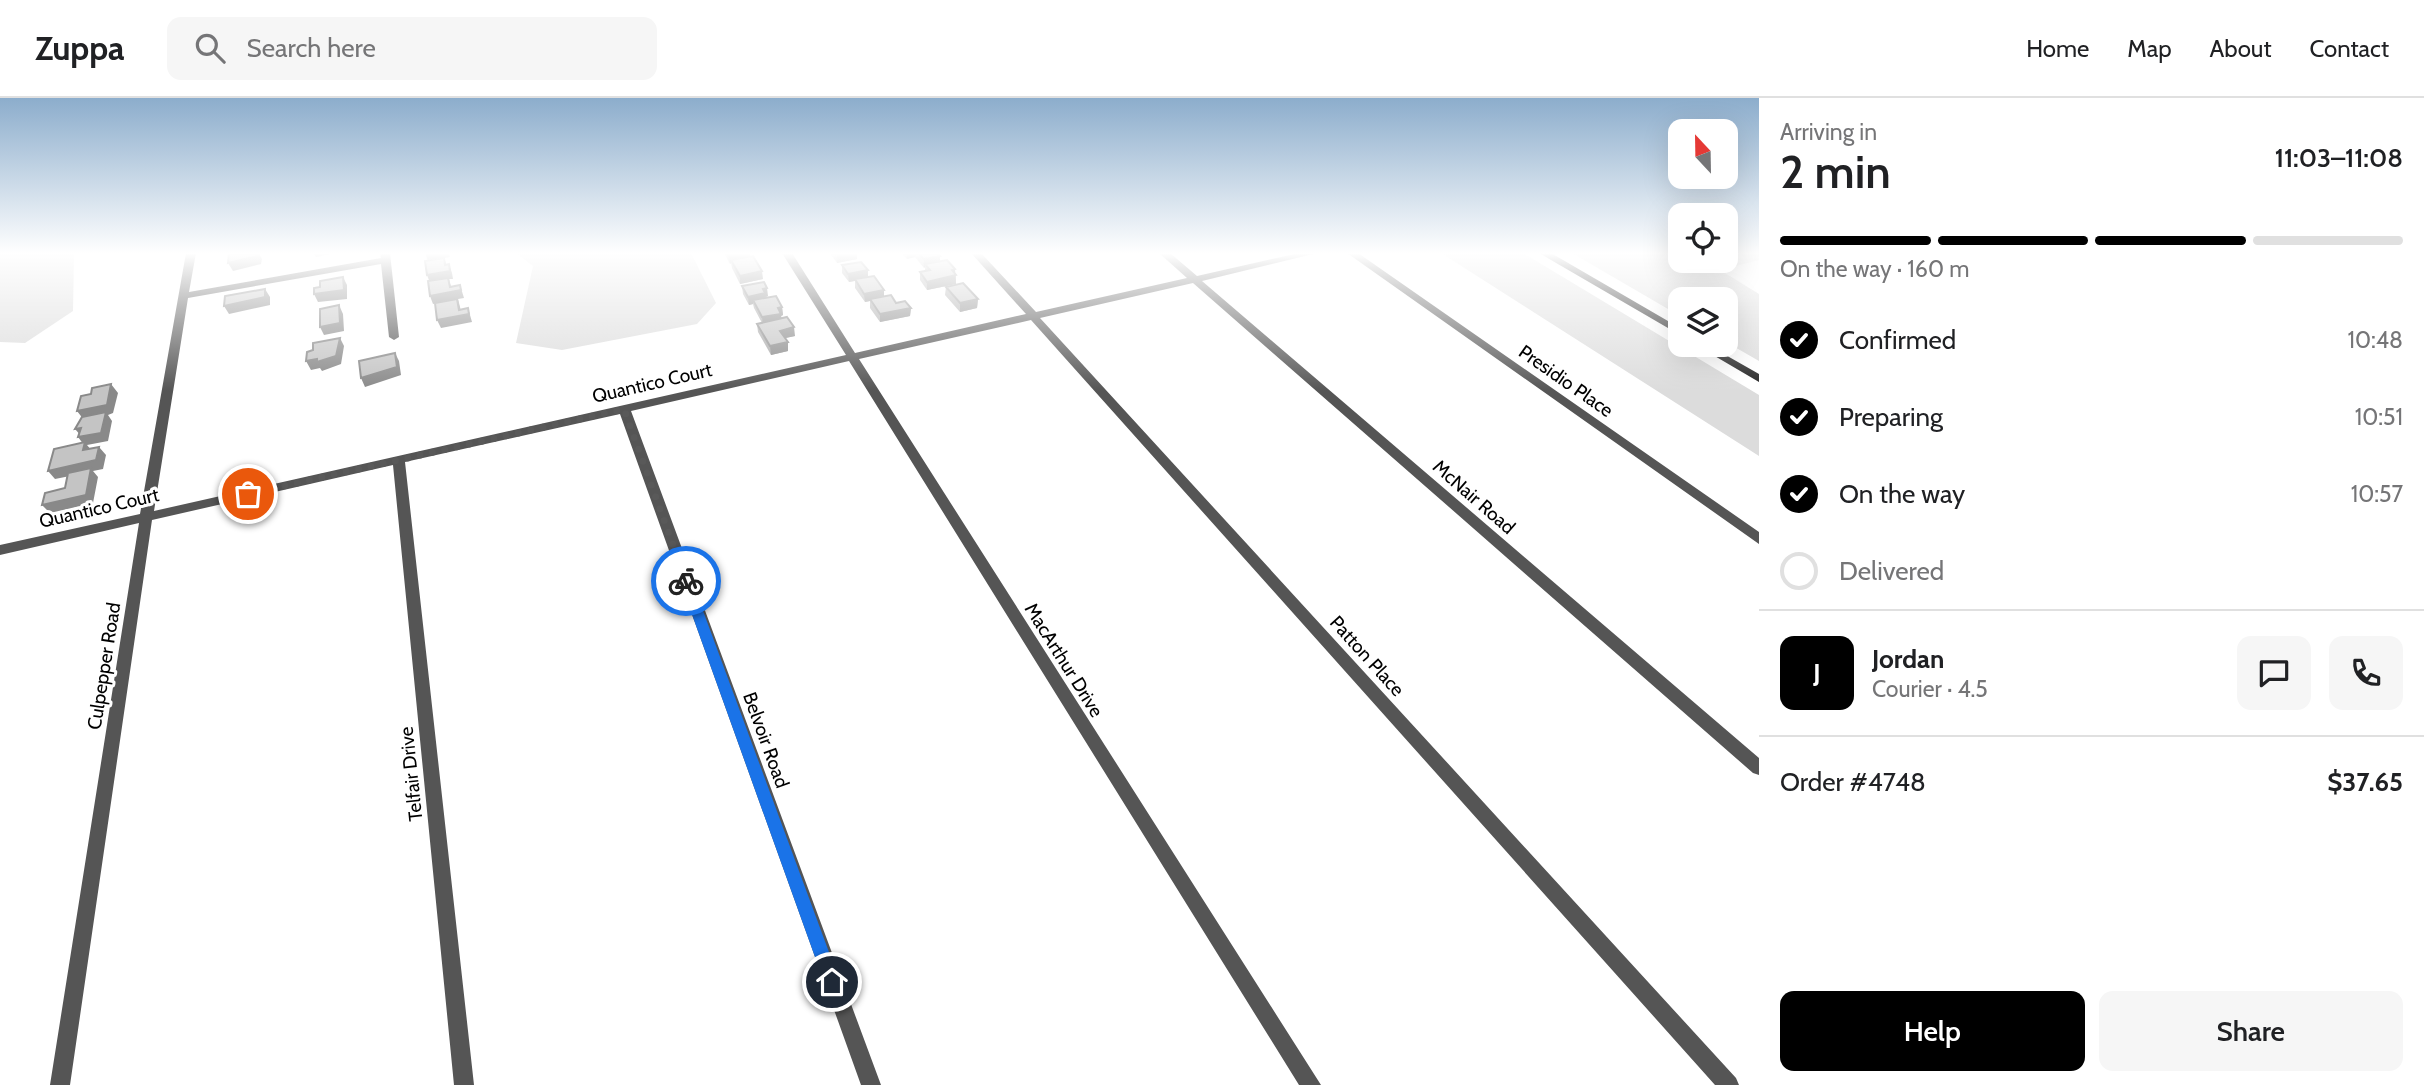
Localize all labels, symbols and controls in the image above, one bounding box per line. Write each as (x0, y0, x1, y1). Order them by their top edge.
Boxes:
search box (167, 17, 657, 80)
text: Zuppa (35, 28, 125, 68)
icon: search (191, 29, 229, 67)
text: Search here (247, 32, 376, 64)
text: Home (2026, 34, 2089, 63)
text: Map (2127, 34, 2172, 63)
text: About (2210, 34, 2272, 63)
text: Contact (2310, 34, 2389, 63)
text: Arriving in (1780, 118, 1877, 146)
north arrow (1668, 119, 1738, 189)
map controls (1668, 119, 1738, 357)
text: 11:03–11:08 (2275, 142, 2403, 174)
text: 2 min (1780, 144, 1891, 200)
button: locate (1668, 203, 1738, 273)
text: On the way · 160 m (1780, 255, 1969, 283)
button: layers (1668, 287, 1738, 357)
icon: check (1780, 321, 1818, 359)
text: Confirmed (1839, 324, 1956, 356)
text: 10:48 (2347, 326, 2403, 354)
street label: Presidio Place (1514, 340, 1618, 422)
street label: Quantico Court (590, 358, 715, 408)
icon: check (1780, 398, 1818, 436)
text: Preparing (1839, 401, 1943, 433)
text: 10:51 (2355, 403, 2403, 431)
street label: McNair Road (1428, 455, 1520, 539)
pin (218, 464, 278, 524)
icon: bag (229, 475, 267, 513)
icon: check (1780, 475, 1818, 513)
text: On the way (1839, 478, 1965, 510)
text: 10:57 (2351, 480, 2403, 508)
street label: Quantico Court (37, 483, 162, 533)
courier (651, 546, 721, 616)
text: Delivered (1839, 555, 1944, 587)
icon: bike (667, 562, 705, 600)
street label: MacArthur Drive (1020, 599, 1108, 722)
street label: Culpepper Road (83, 601, 125, 731)
street label: Patton Place (1325, 611, 1409, 701)
button: chat (2237, 636, 2311, 710)
button: phone (2329, 636, 2403, 710)
text: Jordan (1872, 643, 1944, 675)
text: J (1813, 657, 1821, 689)
text: Courier · 4.5 (1872, 675, 1988, 703)
street label: Belvoir Road (738, 689, 794, 791)
street label: Telfair Drive (395, 725, 427, 822)
text: Order #4748 (1780, 766, 1926, 798)
text: $37.65 (2327, 766, 2403, 798)
pin (802, 952, 862, 1012)
icon: home (813, 963, 851, 1001)
button: Help (1780, 991, 2085, 1071)
button: Share (2099, 991, 2403, 1071)

